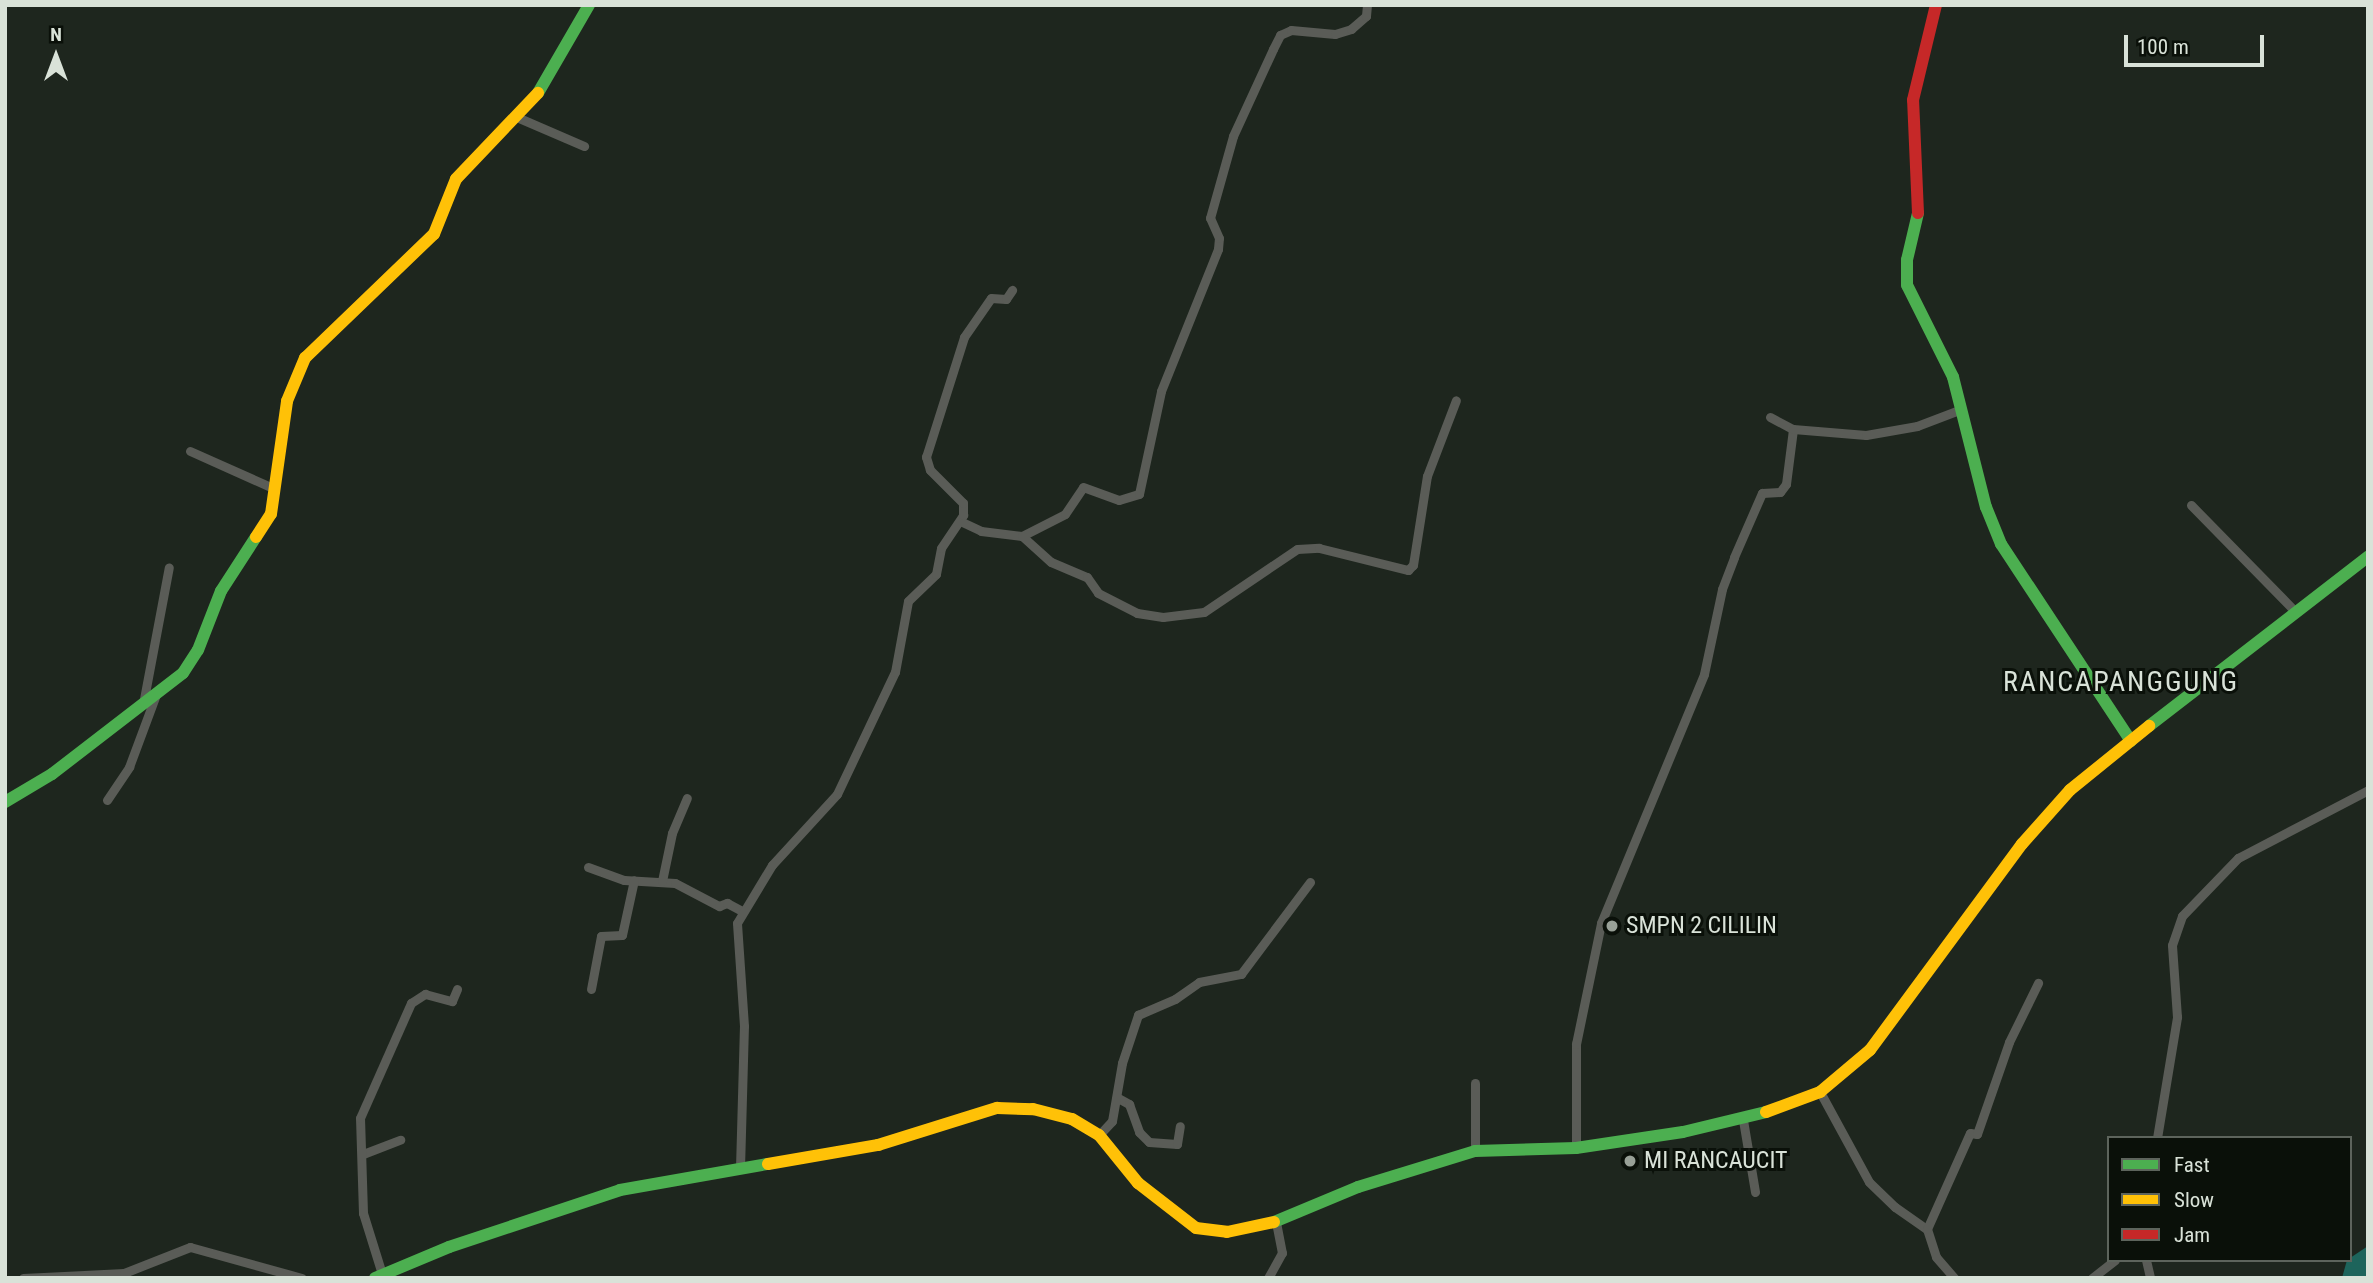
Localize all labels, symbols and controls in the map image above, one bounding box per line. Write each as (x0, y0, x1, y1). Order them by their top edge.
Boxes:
north arrow (21, 21, 91, 91)
scale bar (2128, 21, 2268, 65)
text: N (50, 23, 62, 46)
text: 100 m (2137, 35, 2189, 59)
district label: RANCAPANGGUNG (2005, 665, 2237, 699)
place label: SMPN 2 CILILIN (1626, 912, 1777, 940)
marker: SMPN 2 CILILIN (1604, 918, 1620, 934)
legend (2107, 1136, 2352, 1262)
place label: MI RANCAUCIT (1644, 1147, 1788, 1175)
marker: MI RANCAUCIT (1622, 1153, 1638, 1169)
text: Fast (2174, 1153, 2210, 1177)
text: Slow (2174, 1188, 2214, 1212)
text: Jam (2174, 1223, 2210, 1247)

